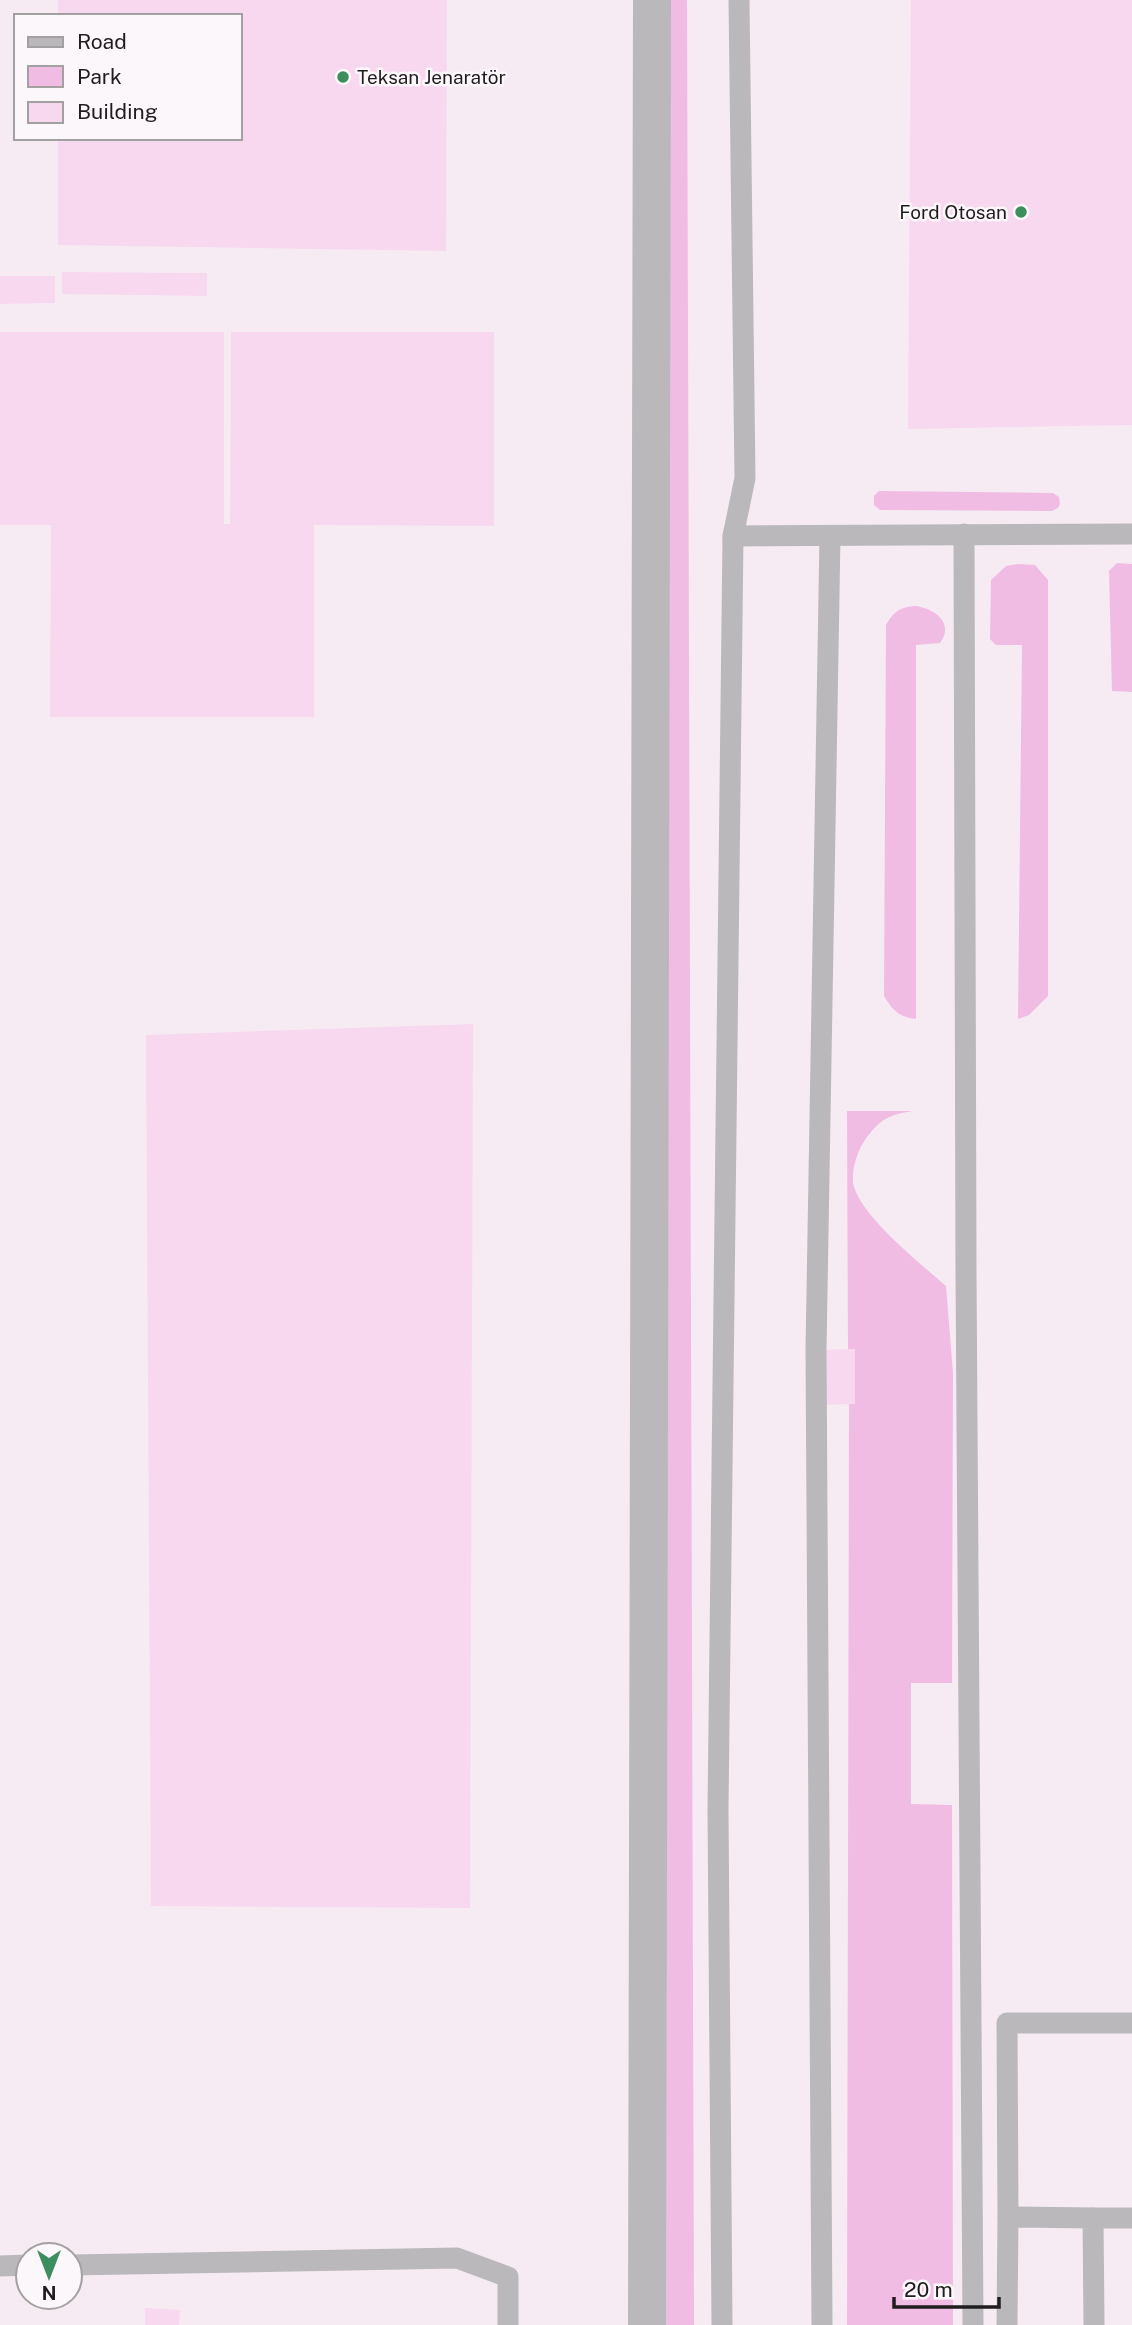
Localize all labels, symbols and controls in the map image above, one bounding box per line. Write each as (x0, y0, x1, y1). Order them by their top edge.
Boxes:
legend (14, 14, 242, 140)
text: Road (77, 29, 127, 54)
text: Park (77, 64, 122, 89)
place label: Teksan Jenaratör (357, 66, 506, 88)
marker: Teksan Jenaratör (335, 69, 351, 85)
text: Building (77, 99, 158, 124)
place label: Ford Otosan (899, 201, 1007, 223)
marker: Ford Otosan (1013, 204, 1029, 220)
north arrow (14, 2241, 84, 2311)
scale bar (894, 2266, 999, 2310)
text: 20 m (904, 2277, 953, 2302)
text: N (42, 2282, 56, 2304)

